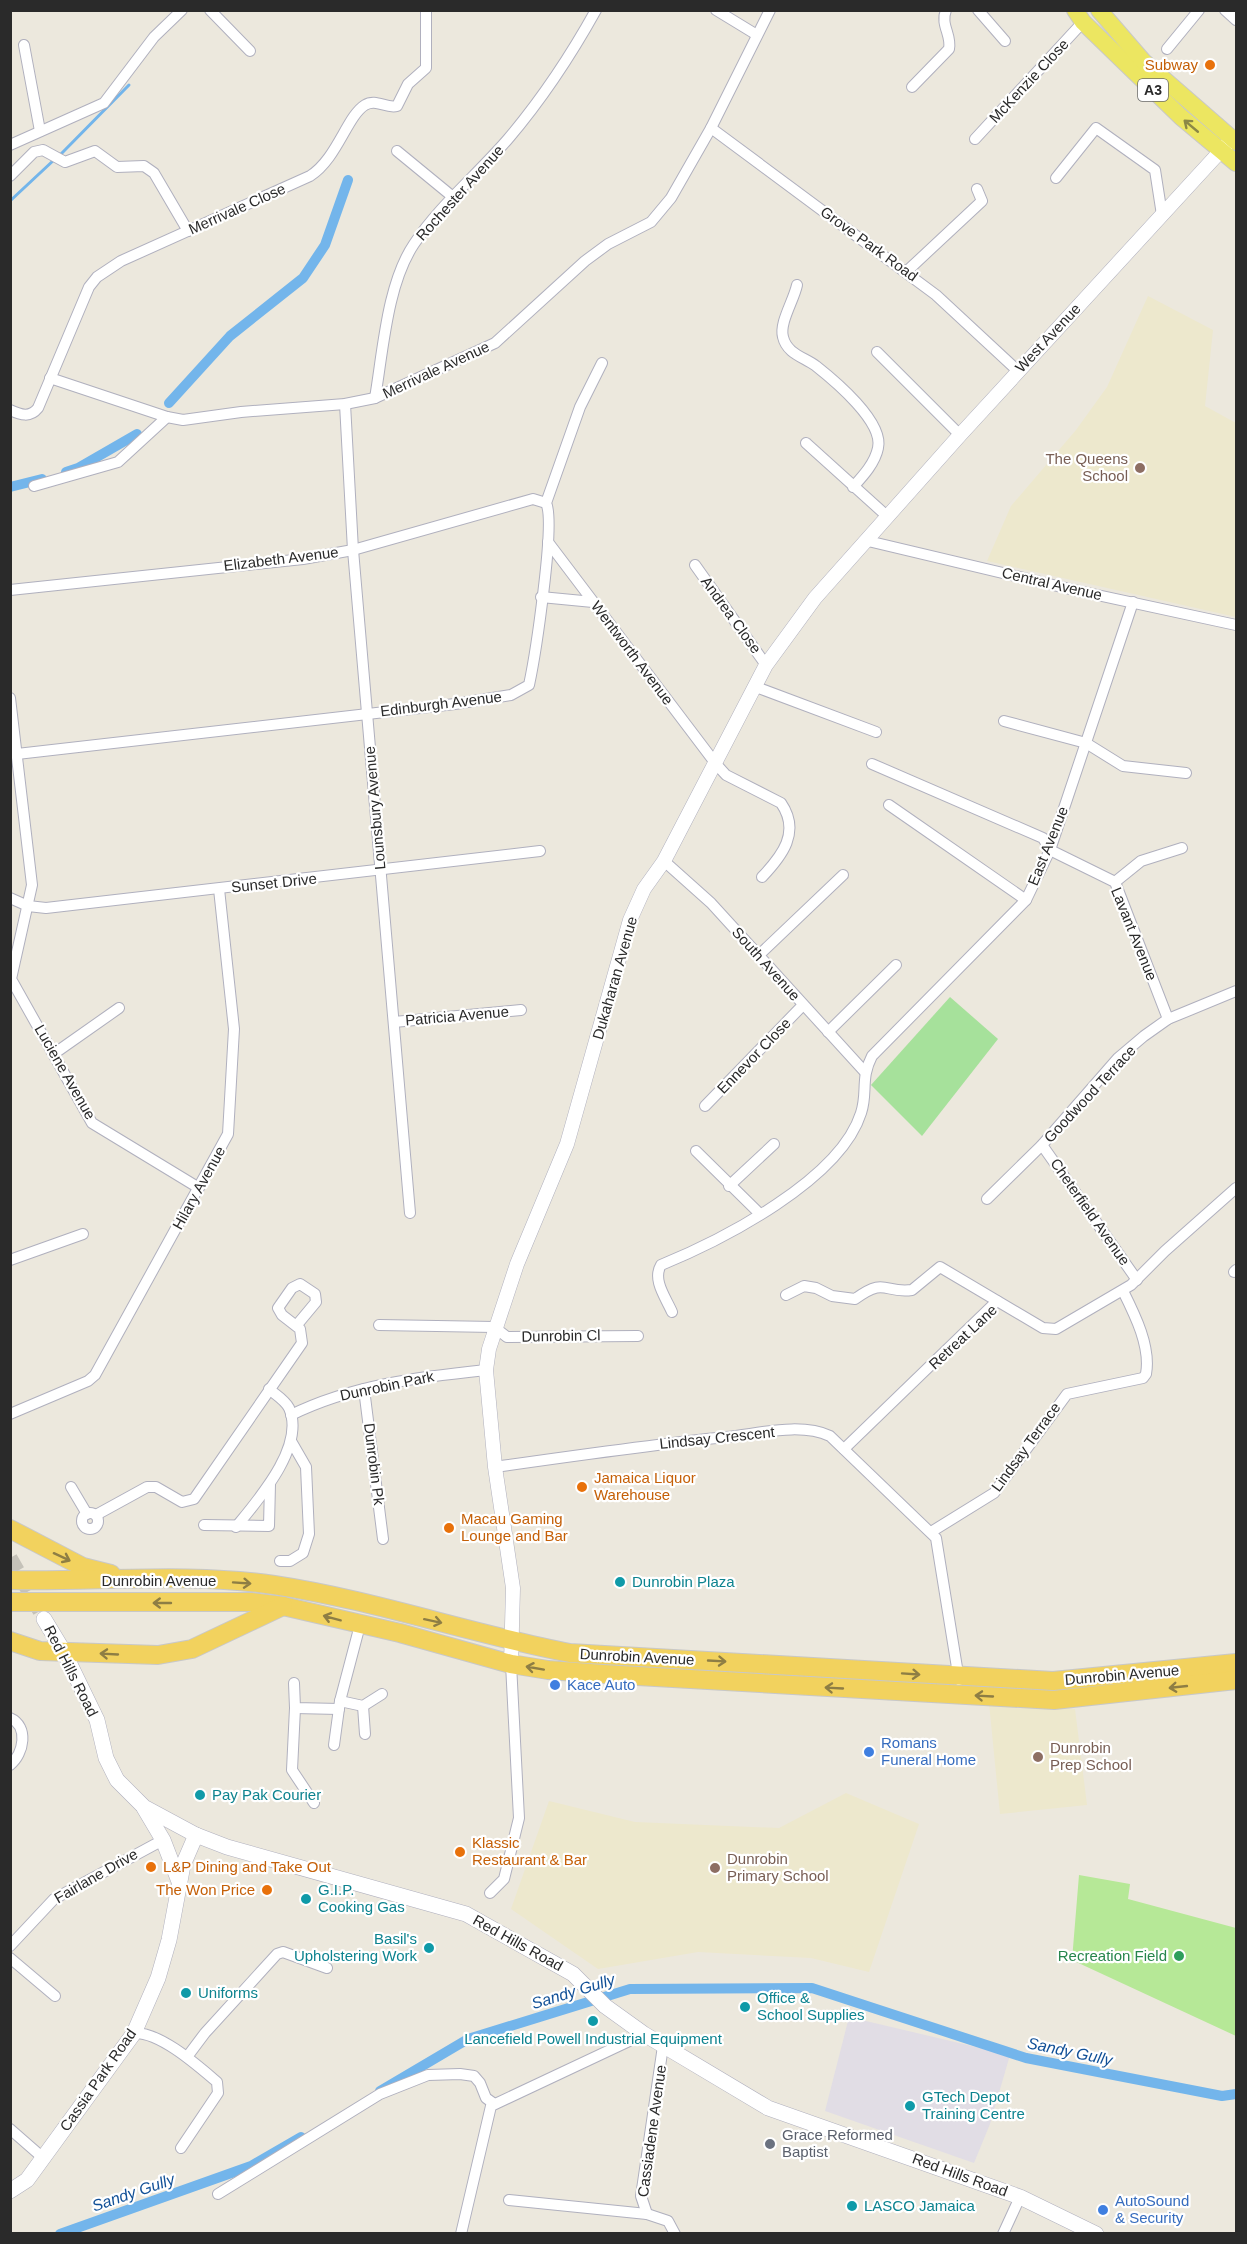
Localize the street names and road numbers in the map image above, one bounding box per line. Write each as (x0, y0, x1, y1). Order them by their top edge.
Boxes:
street label: McKenzie Close (985, 35, 1072, 126)
road number: A3 (1138, 79, 1168, 101)
street label: Rochester Avenue (412, 142, 507, 244)
street label: Merrivale Close (186, 180, 288, 237)
street label: Grove Park Road (817, 203, 921, 285)
street label: West Avenue (1011, 300, 1084, 376)
street label: Merrivale Avenue (380, 337, 492, 402)
street label: Elizabeth Avenue (223, 543, 339, 574)
street label: Central Avenue (1000, 564, 1104, 603)
street label: Andrea Close (698, 573, 765, 656)
street label: Wentworth Avenue (588, 598, 677, 708)
street label: Edinburgh Avenue (379, 688, 503, 719)
street label: Lounsbury Avenue (361, 746, 388, 871)
street label: East Avenue (1024, 804, 1071, 888)
street label: Sunset Drive (230, 870, 318, 895)
street label: Lavant Avenue (1108, 885, 1161, 983)
street label: Dukaharan Avenue (589, 914, 640, 1041)
street label: South Avenue (729, 923, 804, 1004)
street label: Patricia Avenue (404, 1003, 509, 1029)
street label: Ennevor Close (713, 1014, 794, 1097)
street label: Luciene Avenue (31, 1021, 99, 1122)
street label: Goodwood Terrace (1040, 1042, 1139, 1146)
street label: Hilary Avenue (169, 1143, 228, 1232)
street label: Cheterfield Avenue (1047, 1155, 1134, 1268)
street label: Retreat Lane (925, 1301, 1000, 1372)
street label: Dunrobin Cl (521, 1326, 601, 1345)
street label: Dunrobin Park (338, 1367, 436, 1404)
street label: Lindsay Terrace (988, 1399, 1064, 1494)
street label: Dunrobin Pk (361, 1422, 388, 1506)
street label: Lindsay Crescent (658, 1423, 776, 1452)
street label: Dunrobin Avenue (102, 1572, 216, 1589)
street label: Red Hills Road (41, 1622, 102, 1719)
street label: Dunrobin Avenue (579, 1645, 695, 1668)
street label: Dunrobin Avenue (1064, 1661, 1180, 1688)
street label: Fairlane Drive (51, 1845, 140, 1906)
street label: Red Hills Road (470, 1911, 566, 1974)
street label: Cassia Park Road (56, 2025, 139, 2134)
street label: Cassiadene Avenue (634, 2064, 669, 2198)
street label: Red Hills Road (910, 2149, 1010, 2200)

